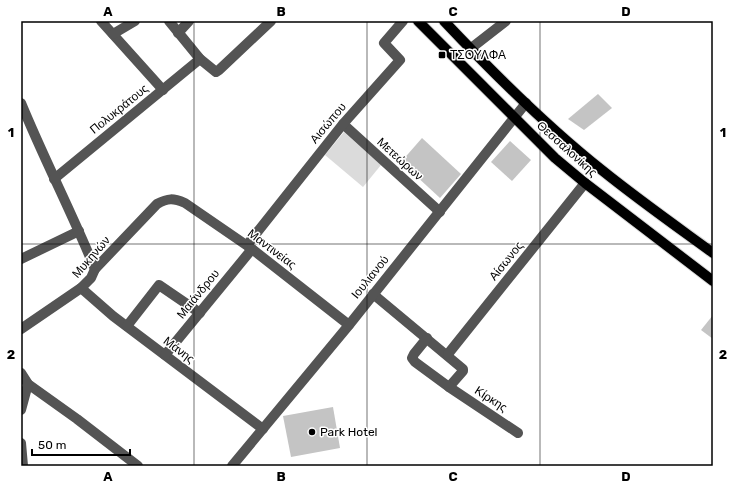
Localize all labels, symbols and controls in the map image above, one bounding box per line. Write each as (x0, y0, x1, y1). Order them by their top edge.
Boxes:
text: A (103, 4, 113, 19)
text: B (276, 4, 286, 19)
text: C (448, 4, 458, 19)
text: D (621, 4, 631, 19)
place label: ΤΣΟΥΛΦΑ (450, 48, 506, 62)
marker: ΤΣΟΥΛΦΑ (437, 50, 447, 60)
street label: Πολυκράτους (87, 81, 151, 137)
street label: Αισώπου (307, 100, 349, 146)
street label: Θεσσαλονίκης (534, 118, 600, 180)
text: 1 (8, 125, 14, 140)
text: 1 (720, 125, 726, 140)
street label: Μετεώρων (374, 135, 426, 183)
street label: Μαντινείας (245, 226, 299, 272)
street label: Μυκηνών (69, 233, 113, 281)
street label: Αίσωνος (486, 239, 526, 283)
street label: Ιουλιανού (348, 253, 392, 301)
street label: Μαιάνδρου (174, 267, 222, 321)
street label: Μάνης (161, 334, 198, 366)
text: 2 (7, 347, 15, 362)
text: 2 (719, 347, 727, 362)
street label: Κίρκης (472, 383, 510, 415)
place label: Park Hotel (320, 425, 378, 439)
marker: Park Hotel (307, 427, 317, 437)
scale bar (32, 431, 130, 457)
text: 50 m (38, 438, 66, 452)
text: A (103, 469, 113, 484)
text: B (276, 469, 286, 484)
text: C (448, 469, 458, 484)
text: D (621, 469, 631, 484)

